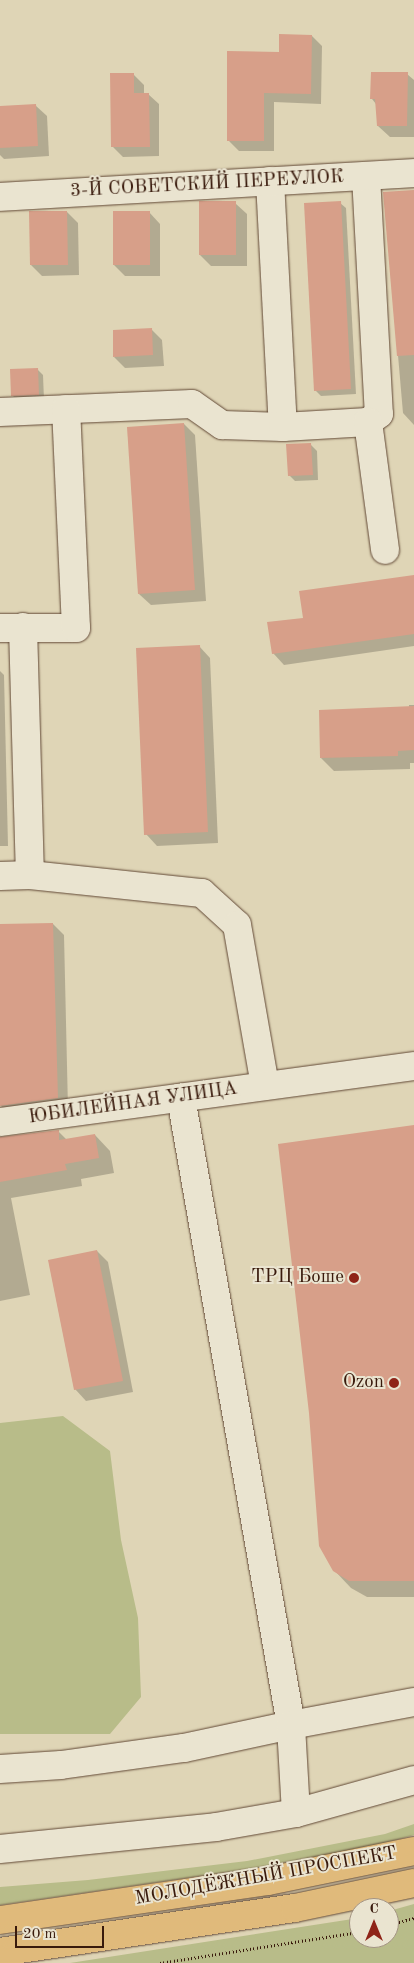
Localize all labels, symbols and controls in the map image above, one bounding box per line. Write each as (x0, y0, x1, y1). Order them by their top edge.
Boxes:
street label: 3-Й СОВЕТСКИЙ ПЕРЕУЛОК (70, 166, 344, 204)
street label: ЮБИЛЕЙНАЯ УЛИЦА (27, 1078, 239, 1130)
place label: ТРЦ Боше (251, 1267, 344, 1289)
marker: ТРЦ Боше (348, 1272, 360, 1284)
place label: Ozon (343, 1372, 384, 1394)
marker: Ozon (388, 1377, 400, 1389)
street label: МОЛОДЁЖНЫЙ ПРОСПЕКТ (133, 1843, 399, 1911)
north arrow (349, 1898, 399, 1948)
scale bar (18, 1916, 106, 1948)
text: 20 m (23, 1927, 57, 1942)

